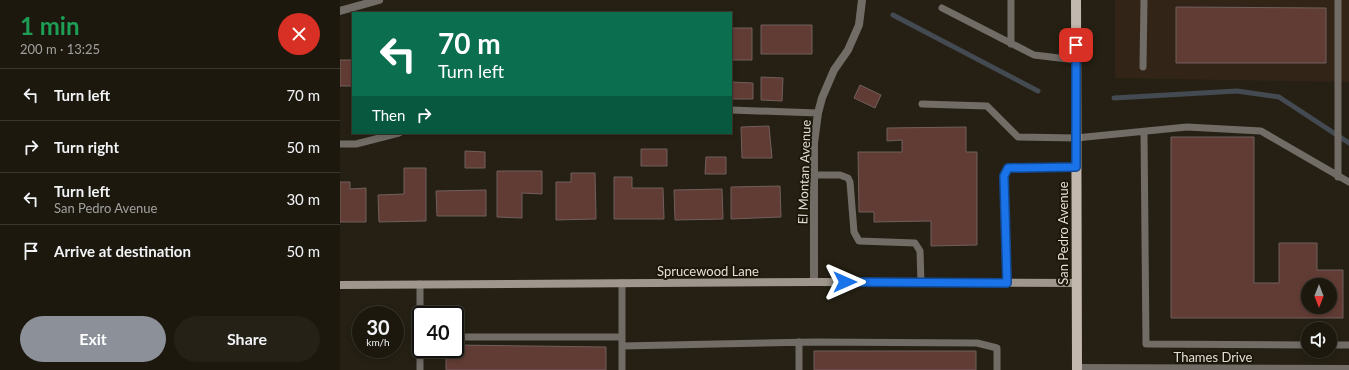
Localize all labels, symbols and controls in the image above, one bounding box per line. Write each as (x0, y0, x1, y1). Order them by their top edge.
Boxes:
text: 1 min (20, 11, 80, 40)
button: close (278, 13, 320, 55)
text: 70 m (438, 26, 501, 60)
icon: left (372, 28, 424, 80)
pin (1059, 28, 1093, 62)
icon: arrive (1065, 34, 1087, 56)
text: 200 m · 13:25 (20, 41, 100, 57)
text: Turn left (438, 60, 504, 82)
icon: left (20, 84, 42, 106)
text: Turn left (54, 86, 110, 104)
text: 70 m (286, 86, 320, 104)
icon: right (413, 104, 435, 126)
text: Then (372, 106, 405, 124)
street label: El Montan Avenue (794, 119, 814, 225)
icon: right (20, 136, 42, 158)
text: Turn right (54, 138, 119, 156)
text: 50 m (286, 138, 320, 156)
street label: San Pedro Avenue (1055, 181, 1071, 285)
text: Turn left (54, 182, 110, 200)
icon: left (20, 188, 42, 210)
text: 30 m (286, 190, 320, 208)
text: San Pedro Avenue (54, 200, 157, 216)
icon: arrive (20, 240, 42, 262)
text: Arrive at destination (54, 242, 191, 260)
text: 50 m (286, 242, 320, 260)
position arrow (824, 261, 866, 303)
street label: Sprucewood Lane (657, 263, 759, 279)
north arrow (1301, 278, 1337, 314)
map controls (1301, 278, 1337, 358)
speed limit sign: 40 (412, 306, 464, 358)
text: 30 (366, 315, 390, 339)
button: Exit (20, 316, 166, 362)
button: Share (174, 316, 320, 362)
button: sound (1301, 322, 1337, 358)
text: km/h (366, 336, 390, 348)
street label: Thames Drive (1174, 349, 1253, 365)

